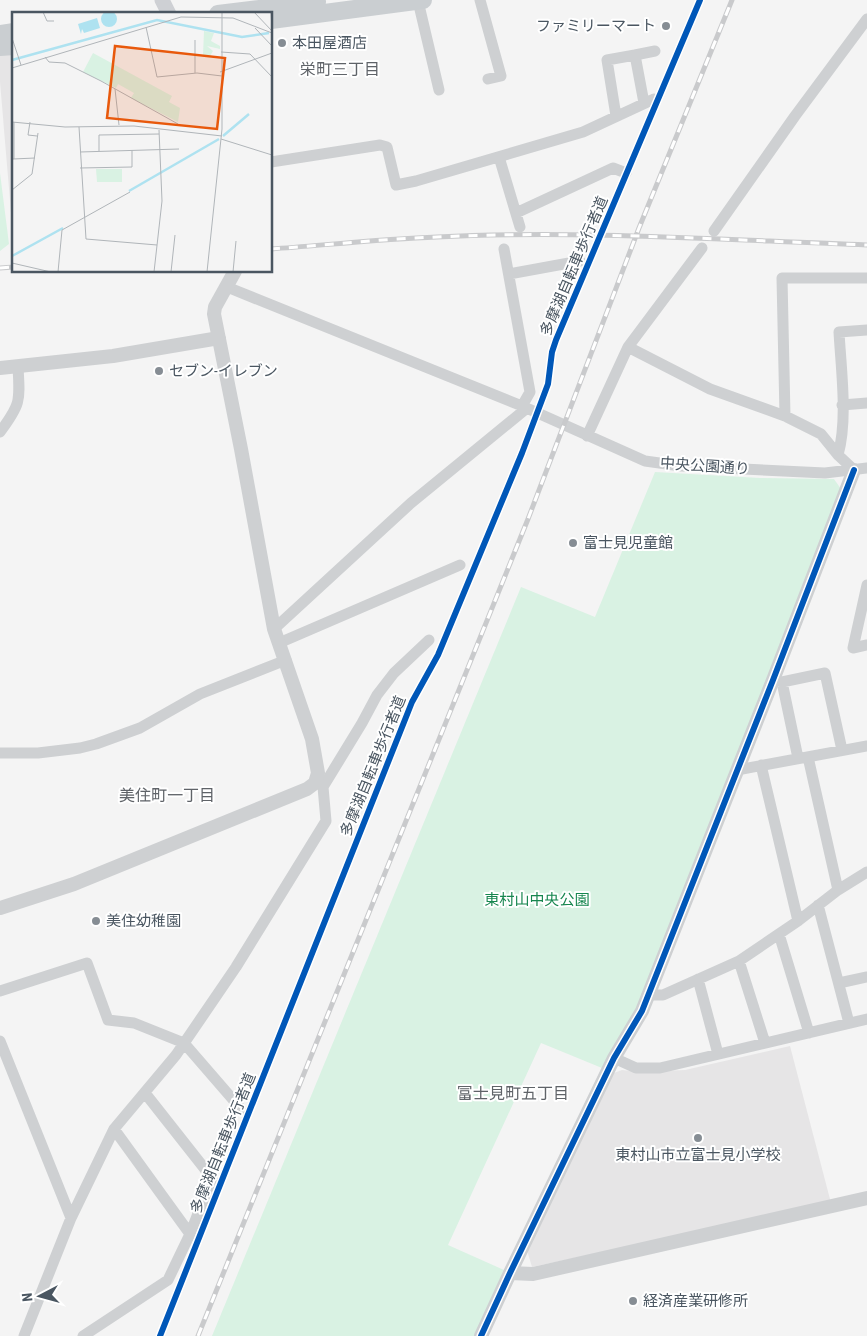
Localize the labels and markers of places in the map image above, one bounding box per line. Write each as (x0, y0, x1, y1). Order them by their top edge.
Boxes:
place label: ファミリーマート (536, 17, 656, 35)
marker: ファミリーマート (660, 20, 672, 32)
place label: 本田屋酒店 (292, 34, 367, 52)
marker: 本田屋酒店 (276, 37, 288, 49)
place label: セブン-イレブン (169, 362, 278, 380)
marker: セブン-イレブン (153, 365, 165, 377)
place label: 富士見児童館 (583, 534, 673, 552)
marker: 富士見児童館 (567, 537, 579, 549)
place label: 美住幼稚園 (106, 912, 181, 930)
marker: 美住幼稚園 (90, 915, 102, 927)
marker: 東村山市立富士見小学校 (692, 1132, 704, 1144)
place label: 東村山市立富士見小学校 (615, 1146, 781, 1164)
place label: 経済産業研修所 (643, 1292, 748, 1310)
marker: 経済産業研修所 (627, 1295, 639, 1307)

